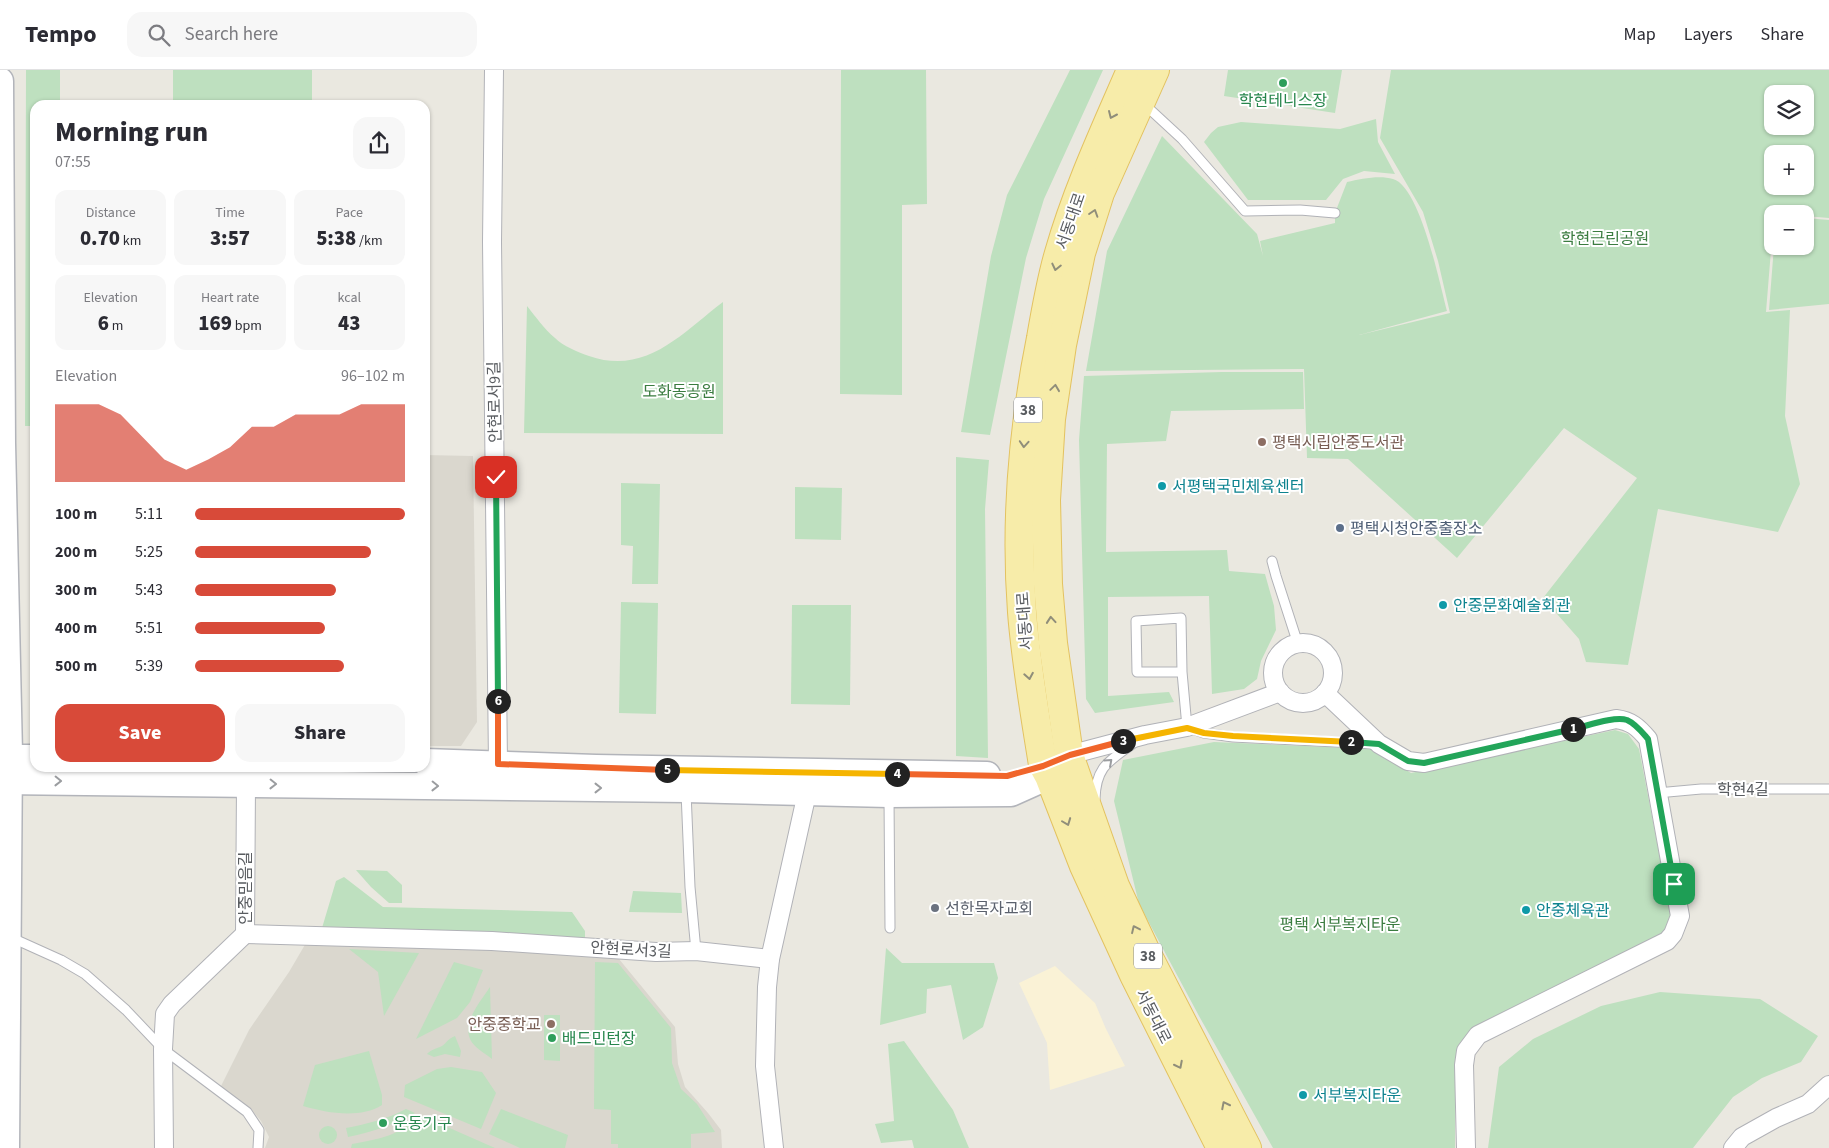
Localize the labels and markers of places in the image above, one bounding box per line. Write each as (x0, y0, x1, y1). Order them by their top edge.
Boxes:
marker: 학현테니스장 (1277, 77, 1289, 89)
place label: 학현테니스장 (1239, 90, 1327, 112)
place label: 평택시립안중도서관 (1272, 432, 1405, 454)
marker: 평택시립안중도서관 (1256, 436, 1268, 448)
pin (475, 456, 517, 498)
place label: 서평택국민체육센터 (1172, 476, 1304, 498)
marker: 서평택국민체육센터 (1156, 480, 1168, 492)
place label: 평택시청안중출장소 (1350, 518, 1482, 540)
marker: 평택시청안중출장소 (1334, 522, 1346, 534)
place label: 안중문화예술회관 (1453, 595, 1571, 617)
marker: 안중문화예술회관 (1437, 599, 1449, 611)
pin: 6 (486, 688, 510, 714)
pin: 1 (1560, 716, 1586, 742)
pin: 3 (1110, 728, 1136, 754)
pin: 2 (1338, 730, 1364, 754)
pin: 5 (654, 758, 680, 782)
pin: 4 (884, 762, 910, 786)
pin (1653, 863, 1695, 905)
place label: 선한목자교회 (945, 898, 1033, 920)
place label: 안중체육관 (1536, 900, 1610, 922)
marker: 선한목자교회 (929, 902, 941, 914)
marker: 안중체육관 (1520, 904, 1532, 916)
place label: 안중중학교 (467, 1014, 541, 1036)
marker: 안중중학교 (545, 1018, 557, 1030)
place label: 배드민턴장 (562, 1028, 636, 1050)
marker: 배드민턴장 (546, 1032, 558, 1044)
place label: 서부복지타운 (1313, 1085, 1401, 1107)
marker: 서부복지타운 (1297, 1089, 1309, 1101)
place label: 운동기구 (393, 1113, 452, 1135)
marker: 운동기구 (377, 1117, 389, 1129)

